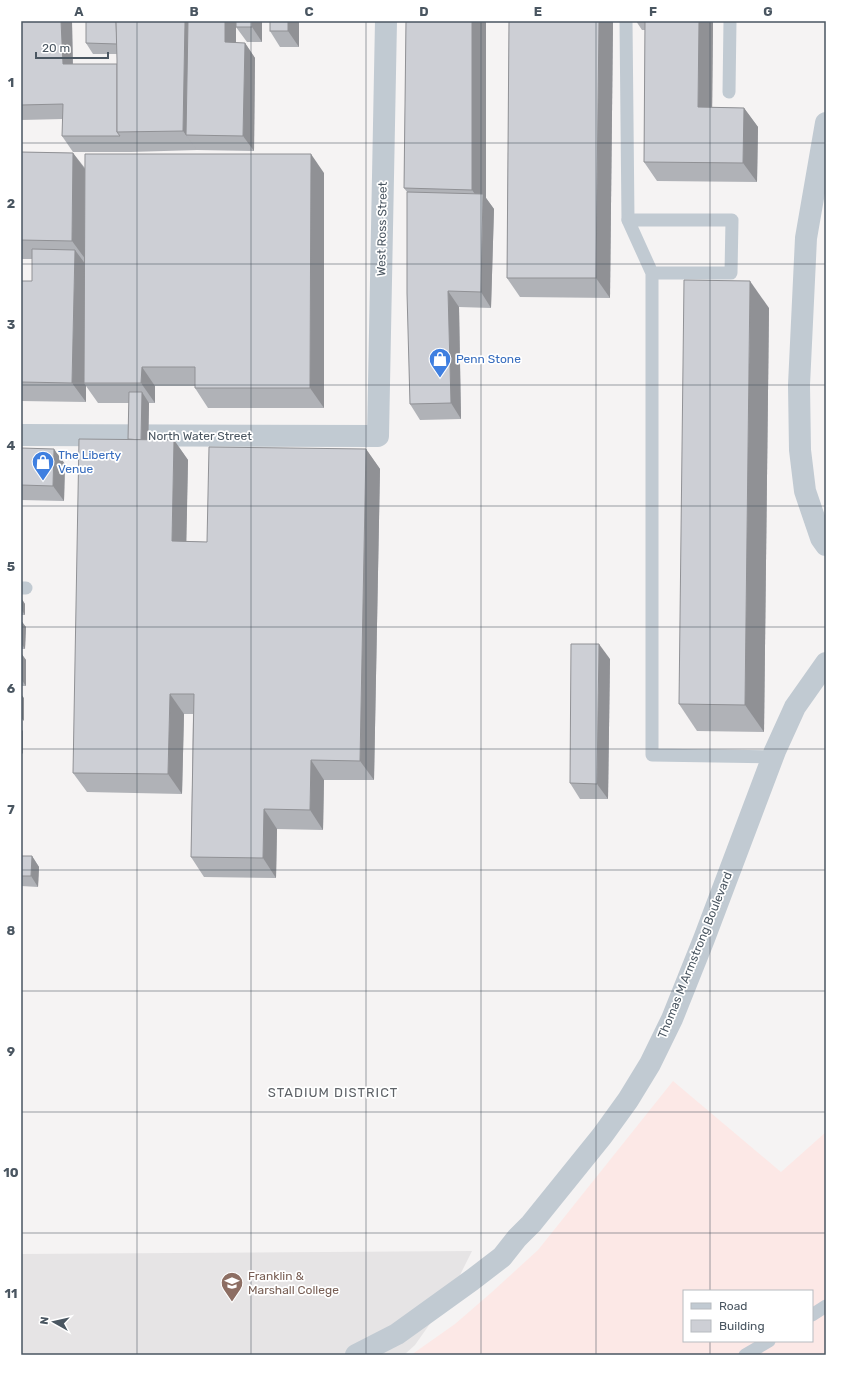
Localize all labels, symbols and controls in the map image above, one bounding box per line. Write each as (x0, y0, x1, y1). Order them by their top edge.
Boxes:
text: A (74, 4, 84, 19)
text: B (189, 4, 199, 19)
text: C (304, 4, 314, 19)
text: D (419, 4, 429, 19)
text: E (534, 4, 542, 19)
text: F (649, 4, 657, 19)
text: G (763, 4, 773, 19)
scale bar (36, 34, 108, 60)
text: 20 m (42, 41, 70, 55)
text: 1 (8, 75, 14, 90)
street label: West Ross Street (374, 181, 390, 276)
text: 2 (7, 196, 15, 211)
text: 3 (7, 317, 16, 332)
shop icon: Penn Stone (427, 346, 453, 379)
place label: Penn Stone (456, 352, 521, 366)
street label: North Water Street (148, 429, 252, 443)
text: 4 (7, 438, 16, 453)
place label: The Liberty Venue (58, 448, 121, 476)
shop icon: The Liberty Venue (30, 449, 56, 482)
text: 5 (7, 559, 15, 574)
text: 6 (7, 681, 16, 696)
text: 7 (7, 802, 15, 817)
street label: Thomas M Armstrong Boulevard (655, 870, 735, 1040)
text: 8 (7, 923, 16, 938)
text: 9 (7, 1044, 15, 1059)
district label: STADIUM DISTRICT (268, 1085, 398, 1100)
text: 10 (3, 1165, 19, 1180)
place label: Franklin & Marshall College (248, 1269, 339, 1297)
school or university icon: Franklin & Marshall College (219, 1270, 245, 1303)
text: 11 (5, 1286, 17, 1301)
legend (683, 1290, 813, 1342)
text: Road (719, 1299, 747, 1313)
north arrow (34, 1302, 74, 1342)
text: N (38, 1316, 52, 1326)
text: Building (719, 1319, 765, 1333)

